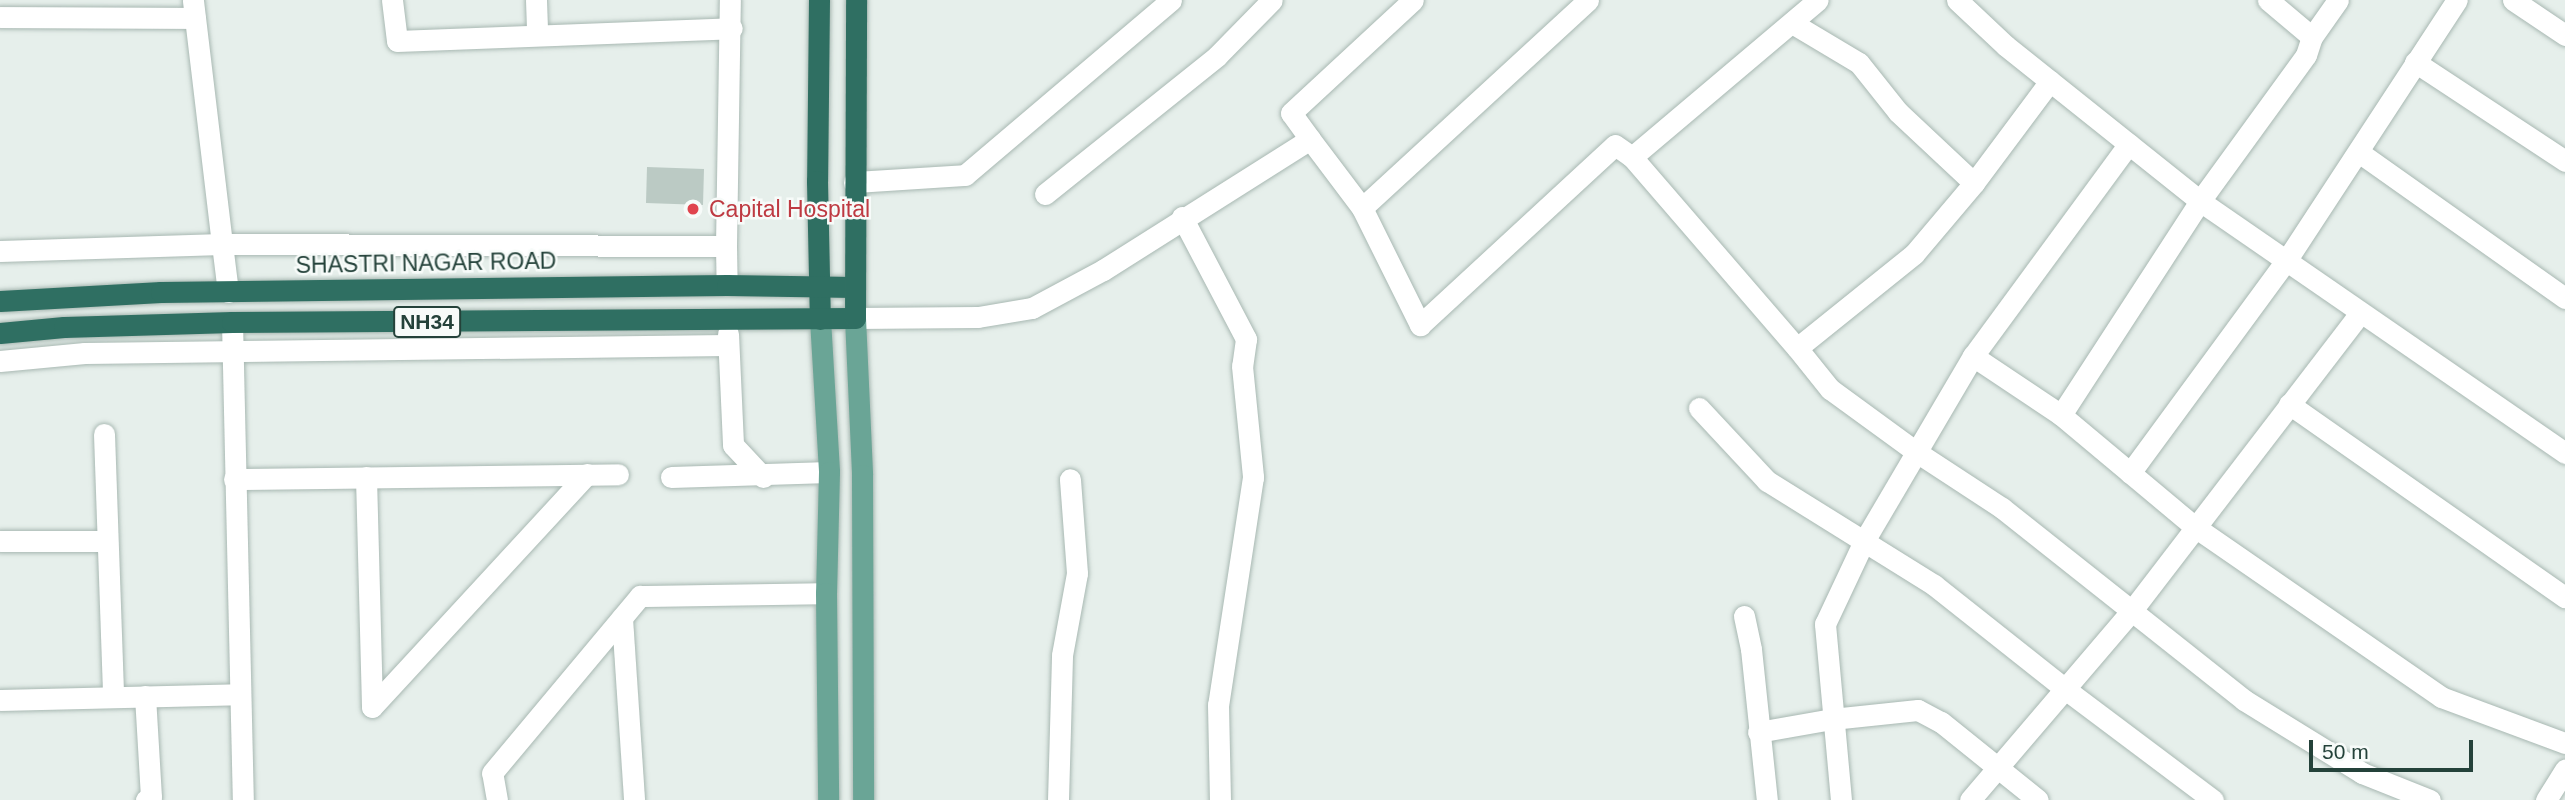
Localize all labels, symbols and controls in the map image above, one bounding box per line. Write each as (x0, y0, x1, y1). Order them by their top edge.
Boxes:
place label: Capital Hospital (709, 195, 870, 223)
marker: Capital Hospital (683, 199, 703, 219)
street label: SHASTRI NAGAR ROAD (295, 247, 557, 279)
road number: NH34 (392, 304, 462, 340)
scale bar (2313, 726, 2478, 770)
text: 50 m (2322, 740, 2369, 763)

